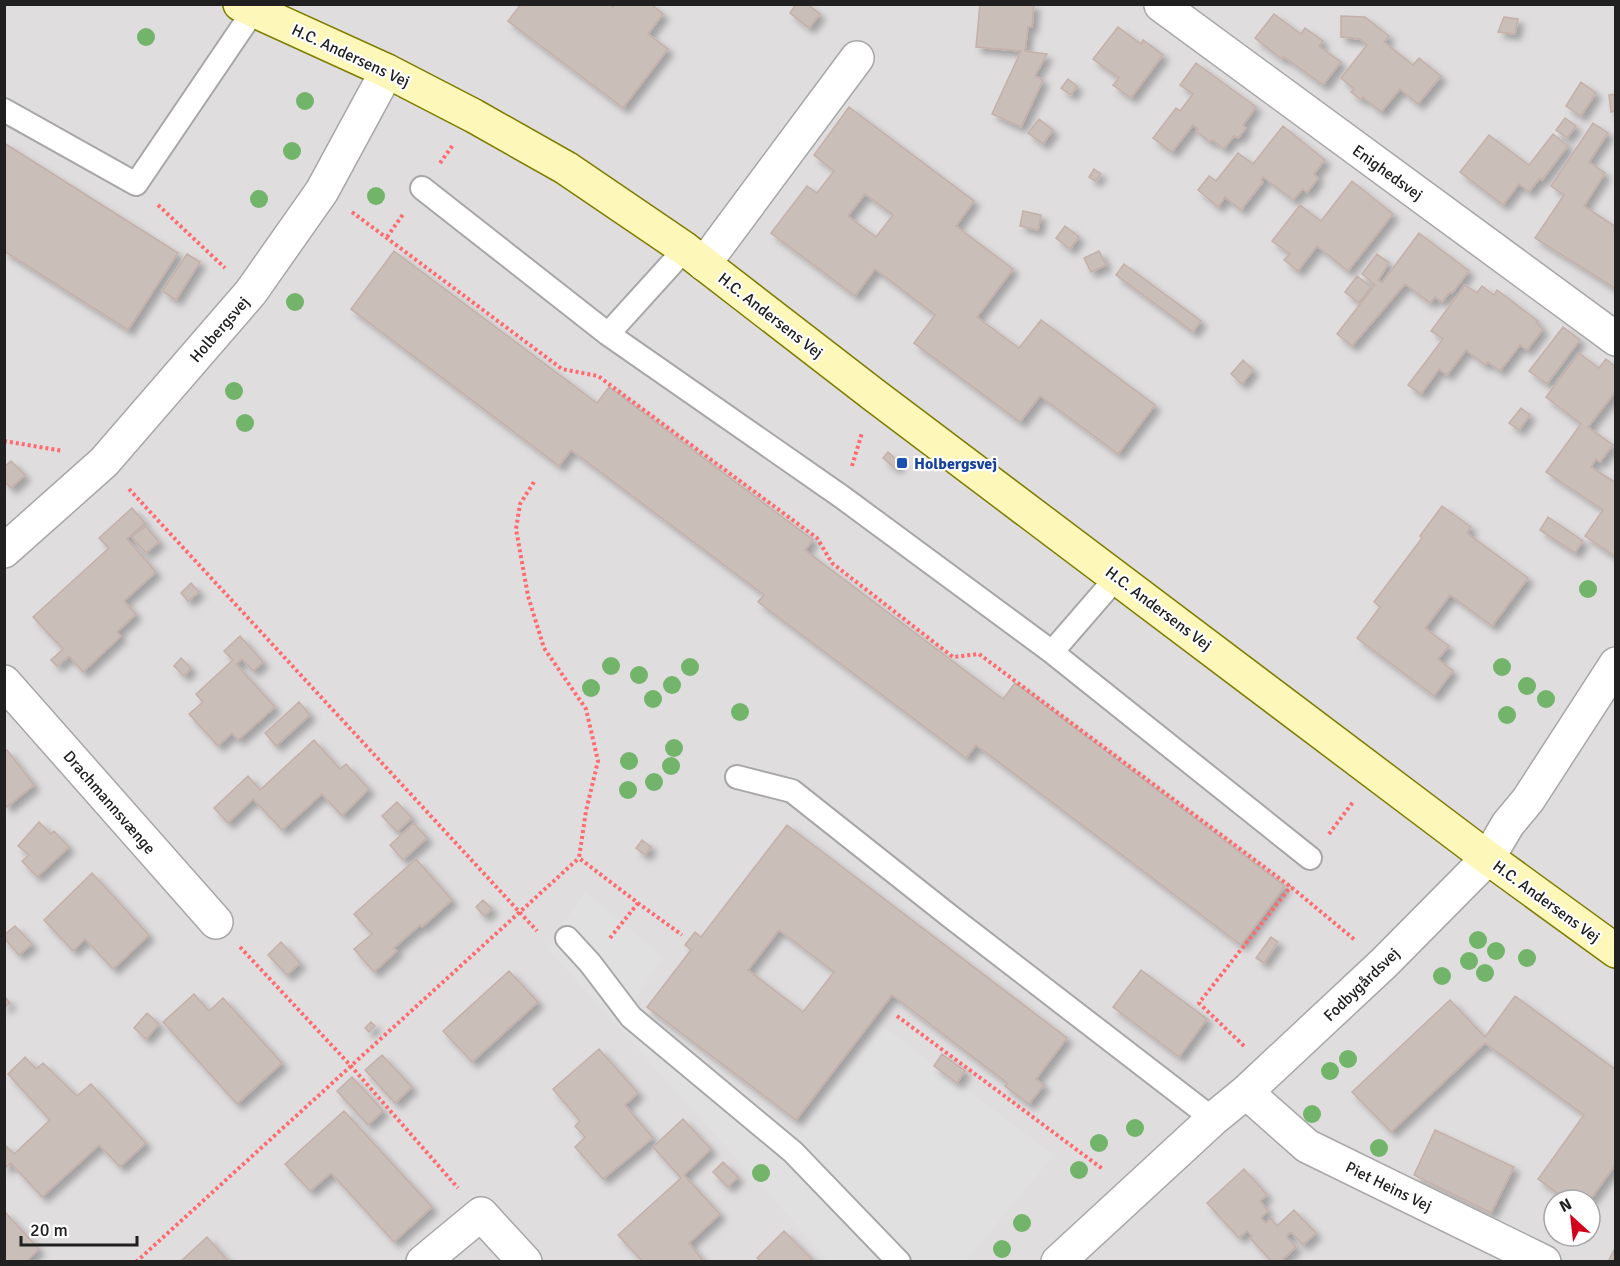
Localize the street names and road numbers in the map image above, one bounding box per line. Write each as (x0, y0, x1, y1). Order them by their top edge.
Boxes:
street label: H.C. Andersens Vej (288, 20, 413, 92)
street label: Enighedsvej (1348, 141, 1427, 205)
street label: H.C. Andersens Vej (714, 269, 827, 363)
street label: Holbergsvej (186, 293, 254, 367)
street label: H.C. Andersens Vej (1101, 562, 1215, 655)
street label: Drachmannsvænge (59, 747, 160, 859)
street label: H.C. Andersens Vej (1489, 856, 1604, 947)
street label: Fodbygårdsvej (1320, 944, 1404, 1026)
street label: Piet Heins Vej (1342, 1157, 1435, 1216)

